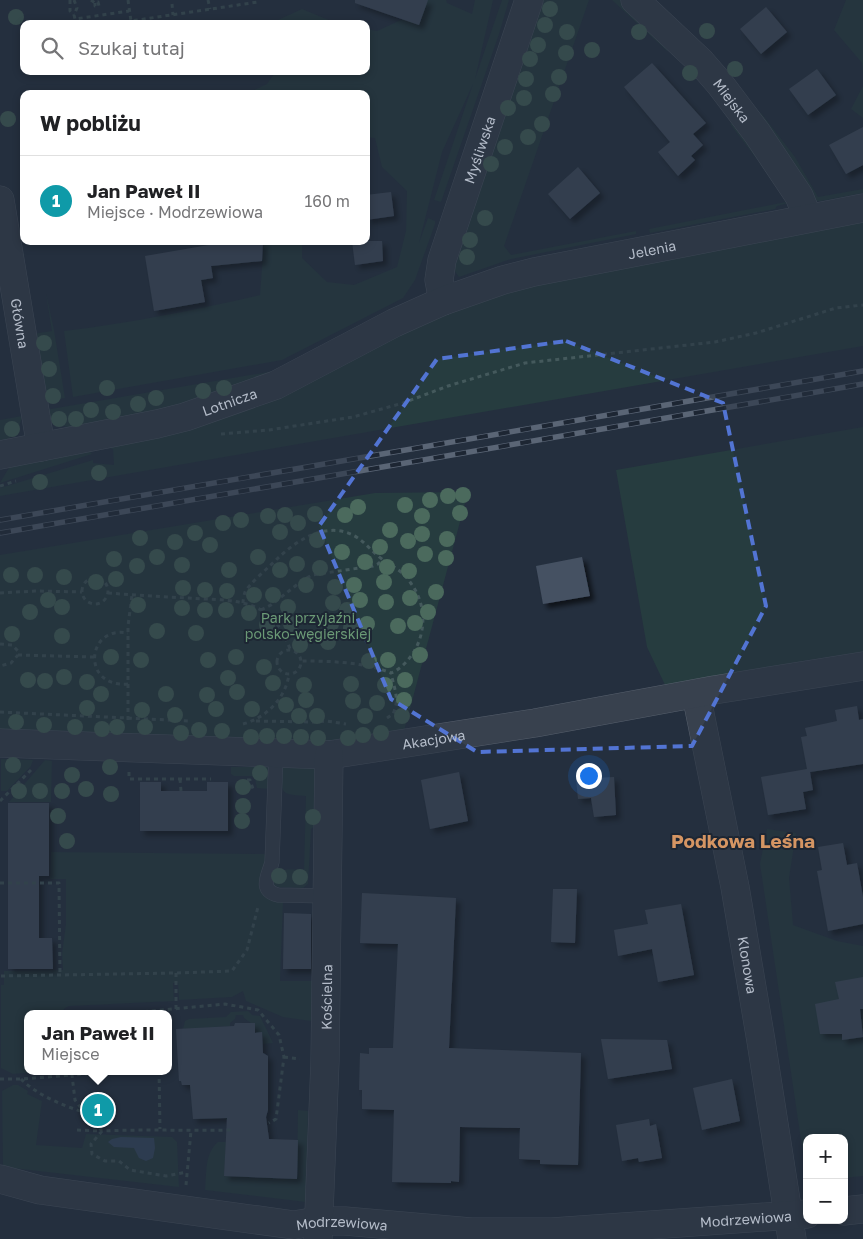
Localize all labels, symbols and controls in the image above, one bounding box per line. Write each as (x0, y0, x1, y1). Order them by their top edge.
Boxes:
search box (20, 20, 370, 75)
icon: search (38, 34, 66, 62)
text: Szukaj tutaj (78, 36, 185, 59)
street label: Miejska (710, 75, 754, 126)
text: W pobliżu (40, 110, 141, 136)
street label: Myśliwska (460, 114, 498, 186)
text: Jan Paweł II (87, 179, 200, 202)
text: 1 (52, 191, 60, 211)
text: 160 m (304, 191, 350, 211)
text: Miejsce · Modrzewiowa (87, 202, 263, 222)
street label: Jelenia (626, 236, 677, 262)
street label: Główna (8, 297, 33, 350)
street label: Lotnicza (200, 384, 259, 419)
park label: Park przyjaźni polsko-węgierskiej (245, 609, 371, 642)
street label: Akacjowa (401, 725, 466, 752)
your location (576, 763, 602, 789)
district label: Podkowa Leśna (671, 829, 815, 852)
street label: Klonowa (735, 935, 761, 995)
street label: Kościelna (317, 964, 335, 1030)
popup (24, 1010, 172, 1075)
text: Jan Paweł II (41, 1021, 155, 1044)
text: Miejsce (41, 1044, 99, 1064)
pin: 1 (82, 1091, 114, 1129)
map controls (803, 1134, 848, 1224)
button: + (803, 1134, 848, 1179)
button: − (803, 1179, 848, 1224)
street label: Modrzewiowa (699, 1207, 792, 1230)
street label: Modrzewiowa (295, 1213, 388, 1233)

